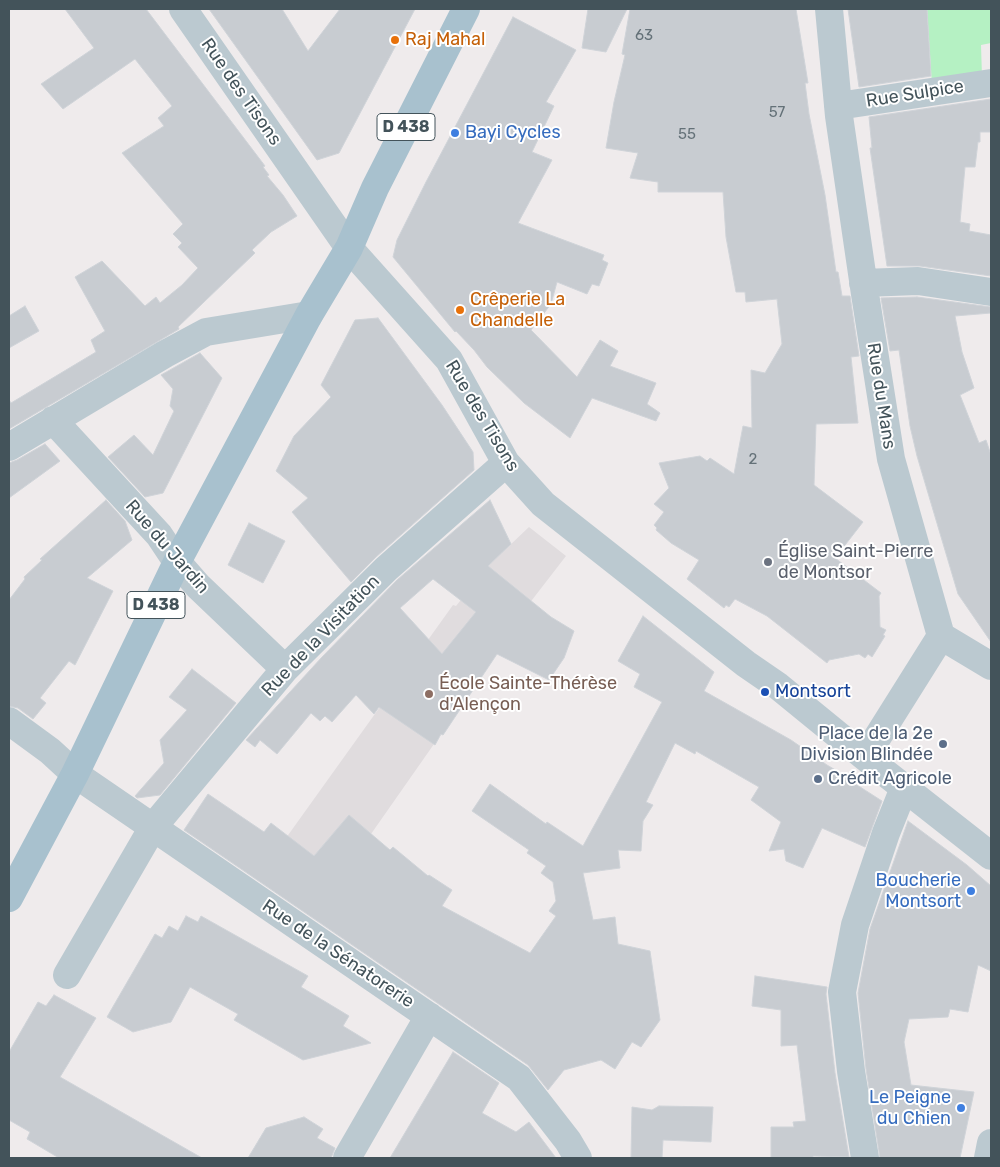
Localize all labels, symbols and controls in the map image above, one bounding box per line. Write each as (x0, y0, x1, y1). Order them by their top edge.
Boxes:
house number: 63 (635, 27, 653, 45)
place label: Raj Mahal (405, 29, 485, 51)
street label: Rue des Tisons (196, 34, 286, 150)
marker: Raj Mahal (389, 34, 401, 46)
street label: Rue Sulpice (865, 76, 965, 112)
house number: 57 (769, 104, 785, 122)
road number: D 438 (377, 114, 435, 140)
place label: Bayi Cycles (465, 122, 561, 144)
house number: 55 (678, 126, 696, 144)
marker: Bayi Cycles (449, 127, 461, 139)
place label: Crêperie La Chandelle (470, 289, 565, 332)
marker: Crêperie La Chandelle (454, 304, 466, 316)
street label: Rue du Mans (862, 341, 900, 451)
street label: Rue des Tisons (440, 357, 524, 475)
house number: 2 (749, 451, 757, 469)
street label: Rue du Jardin (120, 496, 214, 598)
place label: Église Saint-Pierre de Montsor (778, 541, 933, 584)
marker: Église Saint-Pierre de Montsor (762, 556, 774, 568)
street label: Rue de la Visitation (258, 571, 384, 701)
road number: D 438 (127, 592, 185, 618)
place label: École Sainte-Thérèse d'Alençon (439, 673, 617, 716)
place label: Montsort (775, 681, 851, 703)
marker: Montsort (759, 686, 771, 698)
marker: École Sainte-Thérèse d'Alençon (423, 688, 435, 700)
place label: Place de la 2e Division Blindée (800, 723, 933, 766)
marker: Place de la 2e Division Blindée (937, 738, 949, 750)
place label: Crédit Agricole (828, 768, 952, 790)
marker: Crédit Agricole (812, 773, 824, 785)
place label: Boucherie Montsort (876, 870, 961, 912)
marker: Boucherie Montsort (965, 885, 977, 897)
street label: Rue de la Sénatorerie (258, 895, 418, 1013)
place label: Le Peigne du Chien (869, 1087, 951, 1130)
marker: Le Peigne du Chien (955, 1102, 967, 1114)

